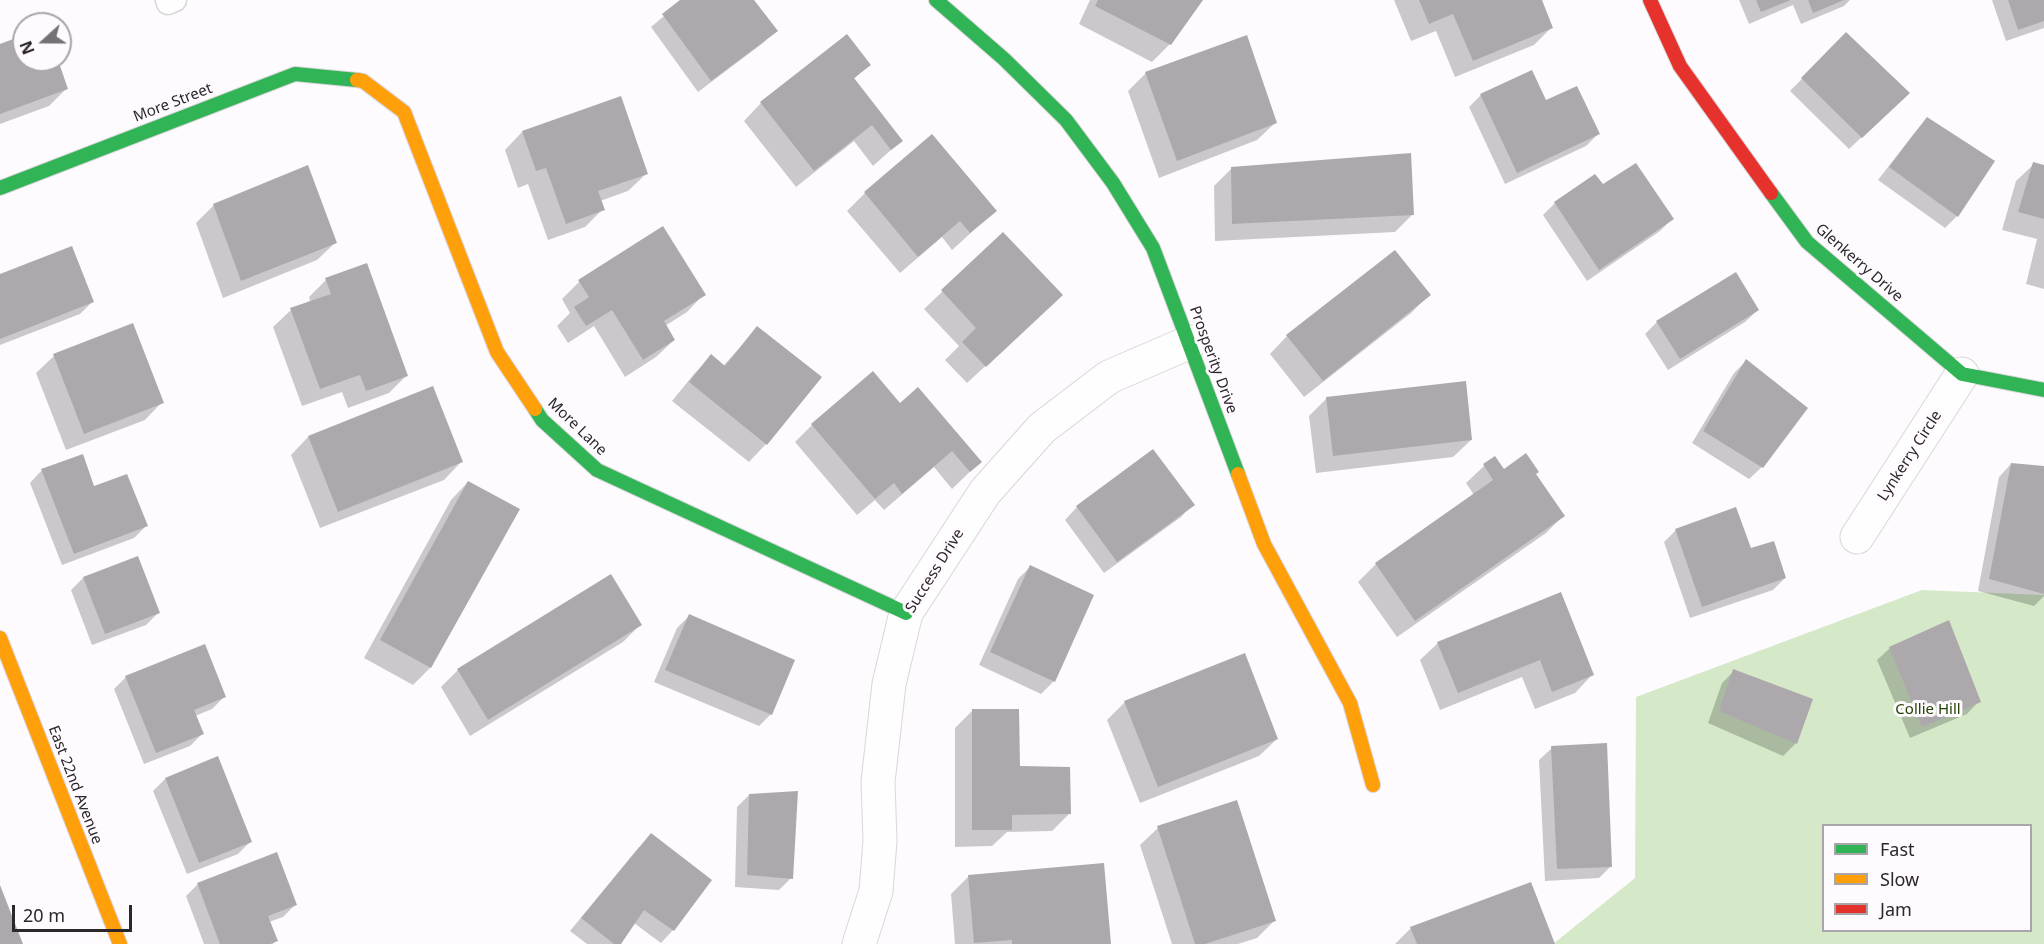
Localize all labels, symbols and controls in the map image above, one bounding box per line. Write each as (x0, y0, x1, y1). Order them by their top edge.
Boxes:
north arrow (12, 12, 72, 72)
text: N (14, 38, 40, 58)
street label: More Street (131, 80, 215, 126)
street label: Glenkerry Drive (1812, 220, 1906, 306)
street label: Prosperity Drive (1185, 304, 1241, 416)
street label: More Lane (544, 394, 610, 460)
street label: Lynkerry Circle (1874, 408, 1946, 504)
street label: Success Drive (902, 526, 968, 616)
park label: Collie Hill (1895, 701, 1961, 719)
street label: East 22nd Avenue (44, 723, 106, 847)
legend (1822, 824, 2032, 932)
text: Fast (1880, 837, 1915, 861)
text: Slow (1880, 867, 1919, 891)
scale bar (15, 893, 135, 931)
text: Jam (1880, 897, 1912, 921)
text: 20 m (23, 903, 65, 927)

